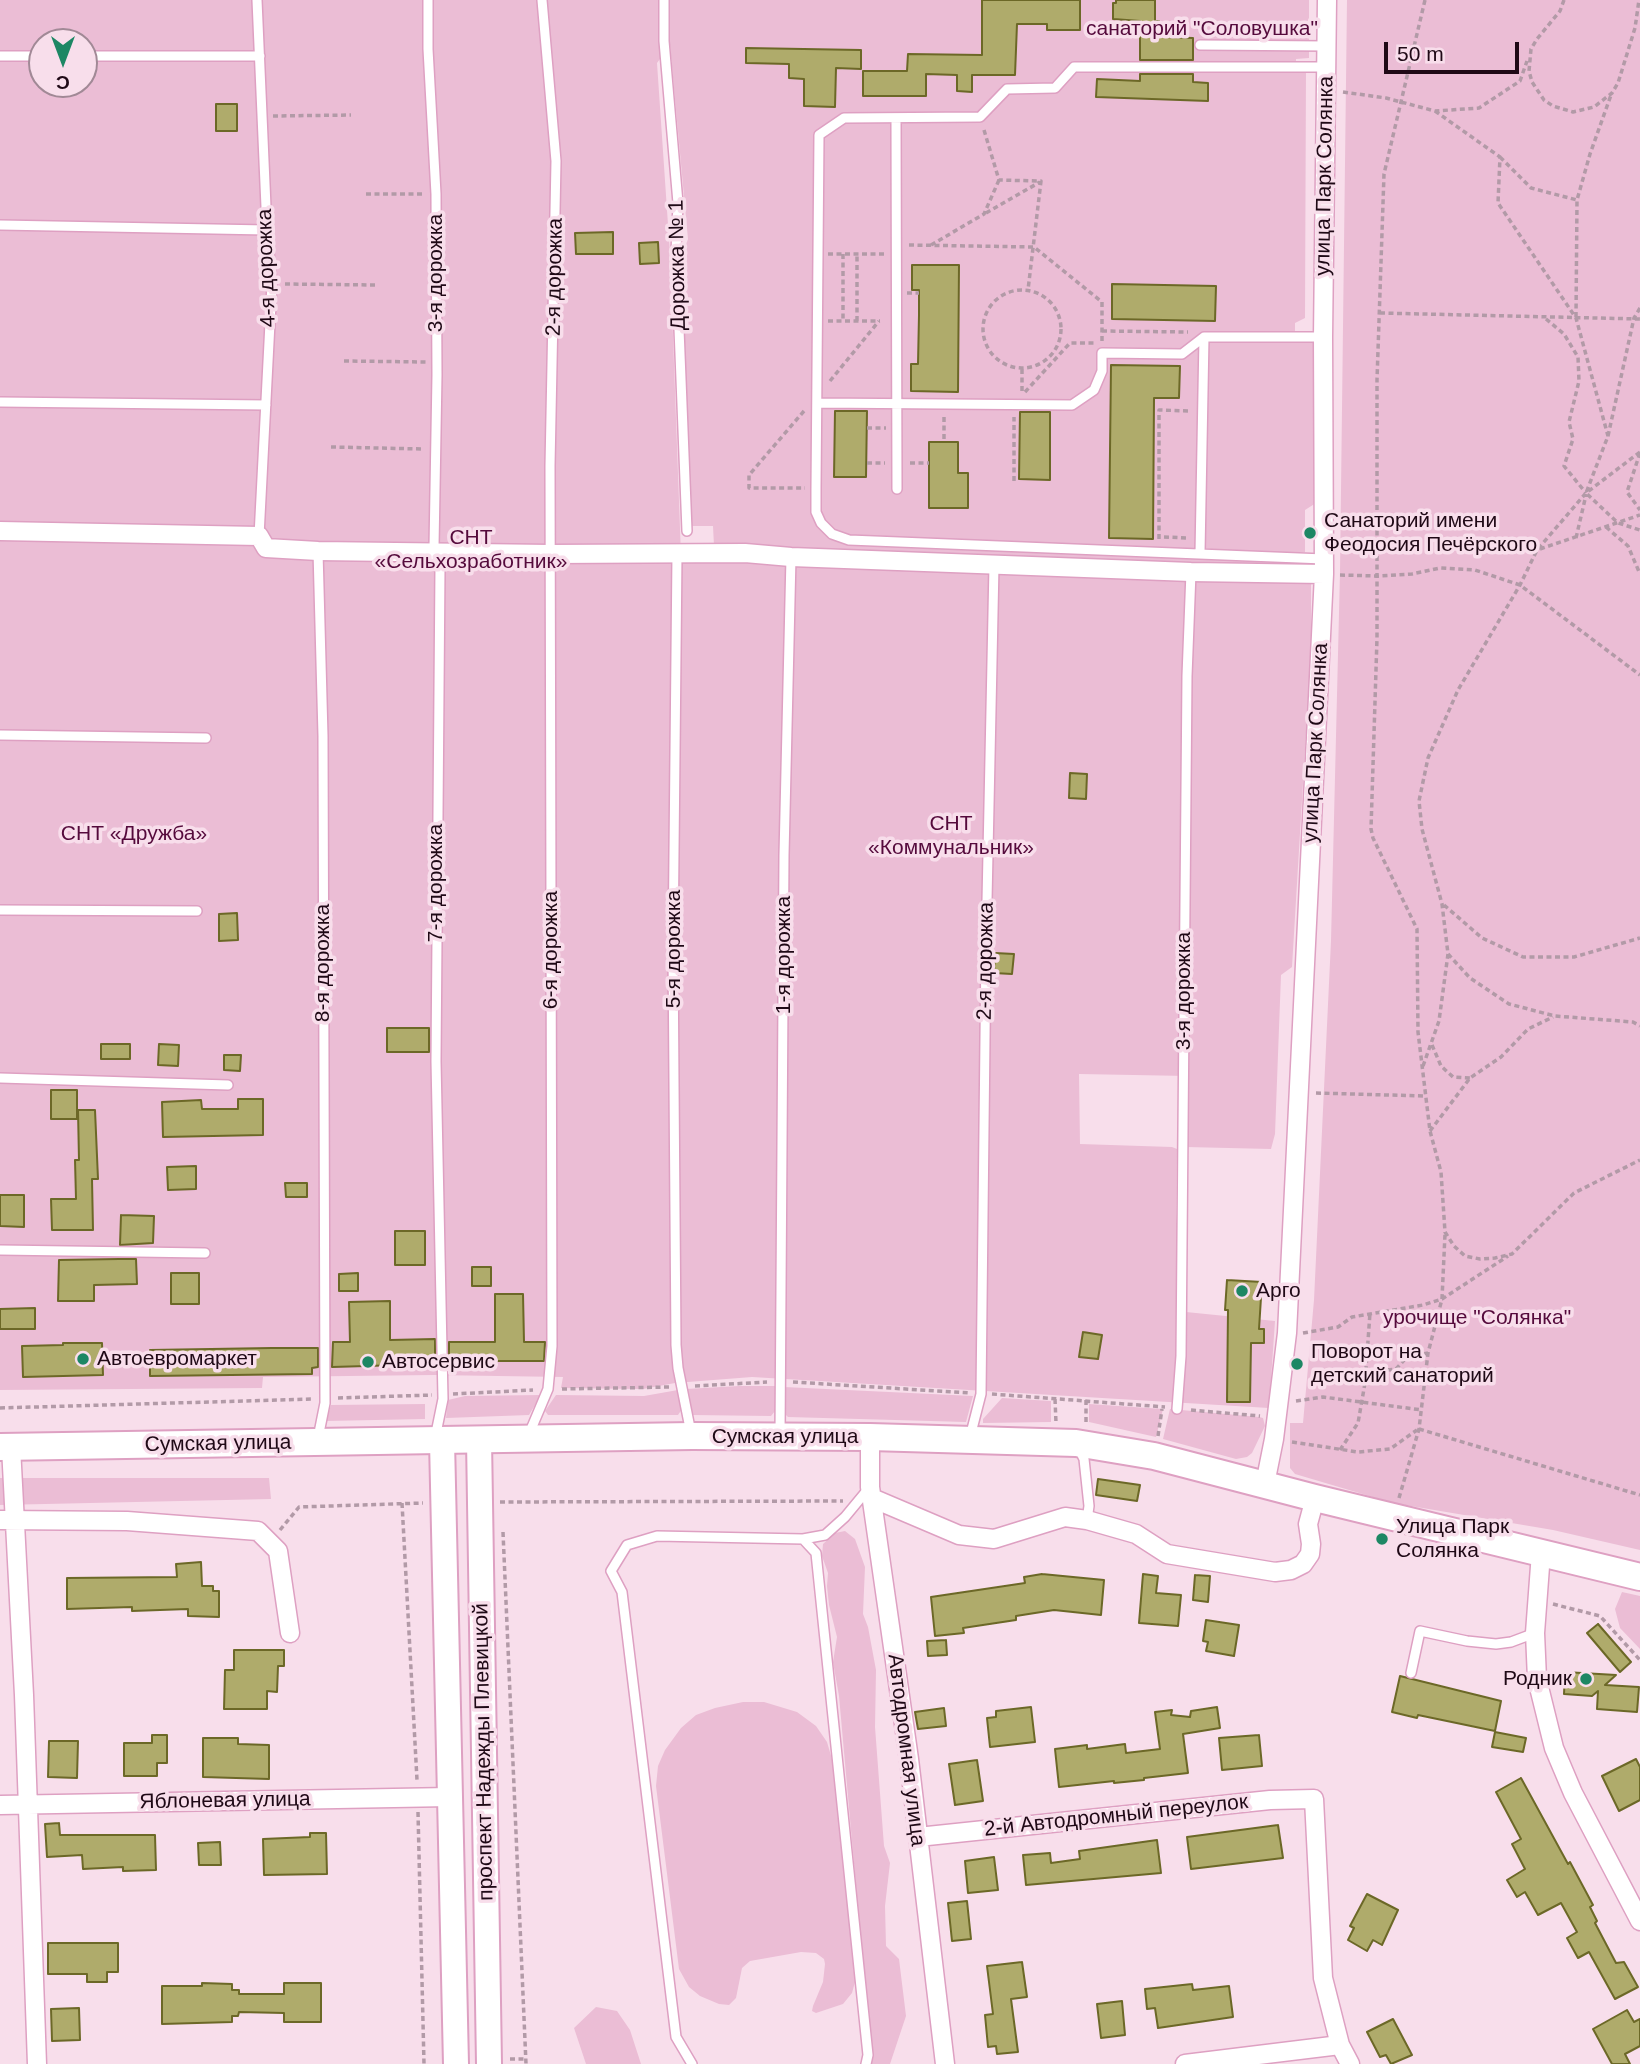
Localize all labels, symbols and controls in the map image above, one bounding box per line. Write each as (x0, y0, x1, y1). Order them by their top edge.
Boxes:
park label: cанаторий "Соловушка" (1086, 16, 1318, 42)
north arrow (28, 28, 98, 98)
scale bar (1388, 28, 1523, 72)
text: 50 m (1397, 42, 1444, 65)
text: С (56, 72, 70, 93)
street label: улица Парк Солянка (1311, 76, 1339, 276)
street label: Дорожка № 1 (664, 200, 692, 330)
street label: 4-я дорожка (252, 208, 282, 328)
street label: 3-я дорожка (423, 214, 449, 332)
street label: 2-я дорожка (541, 218, 569, 336)
place label: Санаторий имени Феодосия Печёрского (1324, 508, 1537, 558)
park label: СНТ «Сельхозработник» (375, 525, 567, 575)
marker: Санаторий имени Феодосия Печёрского (1302, 525, 1318, 541)
street label: улица Парк Солянка (1298, 642, 1334, 844)
park label: СНТ «Коммунальник» (868, 811, 1034, 861)
park label: СНТ «Дружба» (61, 821, 207, 847)
street label: 7-я дорожка (423, 824, 449, 942)
street label: 5-я дорожка (661, 890, 687, 1008)
street label: 6-я дорожка (538, 891, 564, 1009)
street label: 1-я дорожка (771, 896, 797, 1014)
street label: 2-я дорожка (972, 902, 1000, 1020)
street label: 8-я дорожка (310, 904, 336, 1022)
street label: 3-я дорожка (1171, 932, 1197, 1050)
place label: Арго (1256, 1278, 1301, 1304)
marker: Арго (1234, 1283, 1250, 1299)
park label: урочище "Солянка" (1383, 1305, 1571, 1331)
place label: Поворот на детский санаторий (1311, 1339, 1494, 1389)
place label: Автоевромаркет (97, 1346, 257, 1372)
place label: Автосервис (382, 1349, 495, 1375)
marker: Автоевромаркет (75, 1351, 91, 1367)
marker: Автосервис (360, 1354, 376, 1370)
marker: Поворот на детский санаторий (1289, 1356, 1305, 1372)
street label: Сумская улица (712, 1424, 858, 1450)
street label: Сумская улица (144, 1430, 292, 1458)
place label: Улица Парк Солянка (1396, 1514, 1509, 1564)
marker: Улица Парк Солянка (1374, 1531, 1390, 1547)
street label: проспект Надежды Плевицкой (469, 1603, 499, 1901)
street label: Автодромная улица (882, 1652, 930, 1848)
place label: Родник (1503, 1666, 1572, 1692)
marker: Родник (1578, 1671, 1594, 1687)
street label: Яблоневая улица (139, 1787, 311, 1815)
street label: 2-й Автодромный переулок (983, 1790, 1249, 1842)

